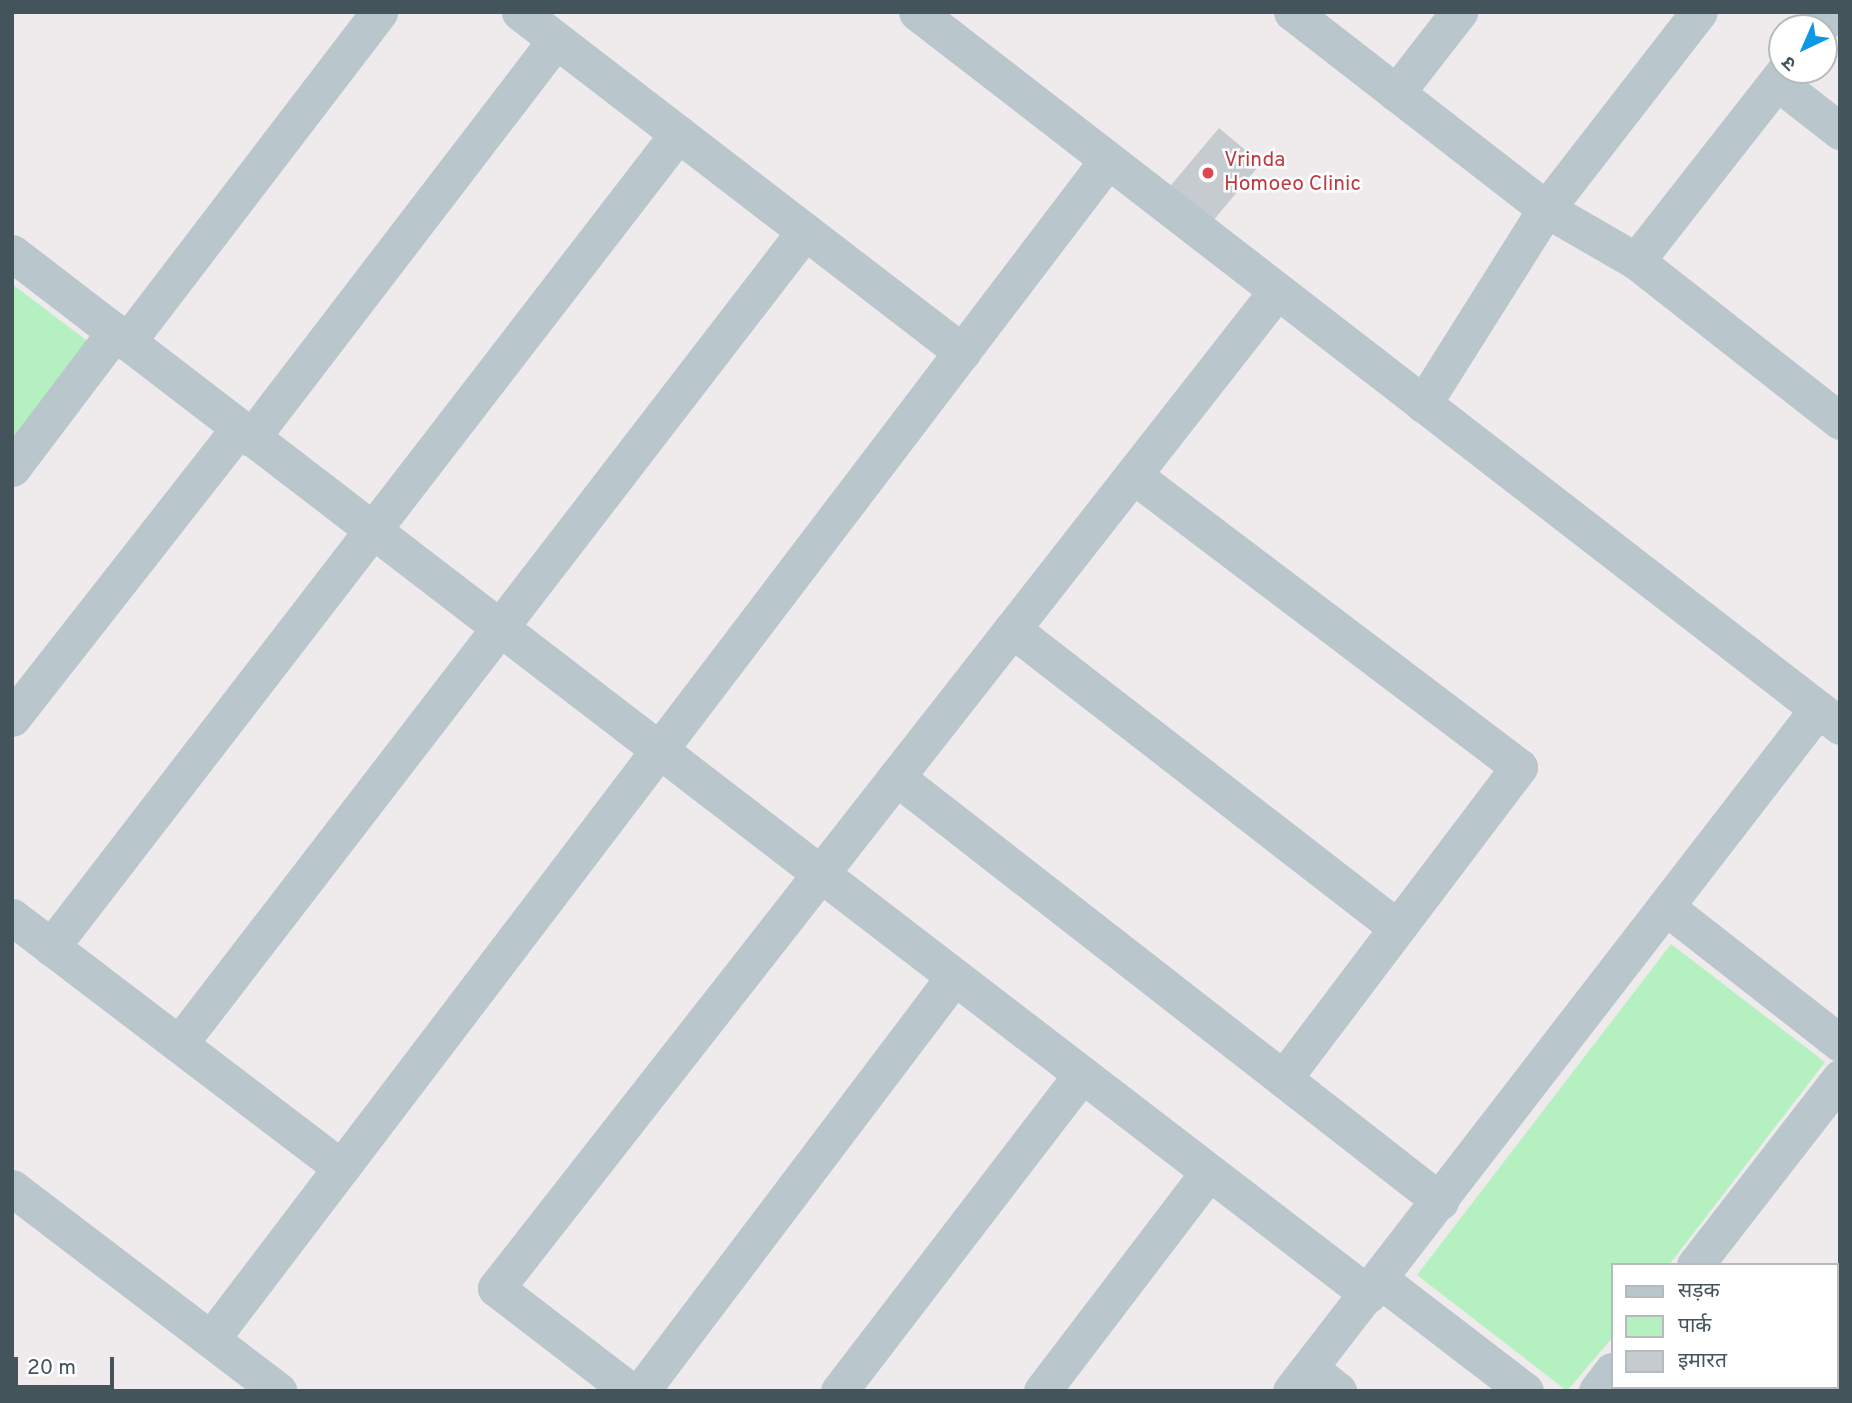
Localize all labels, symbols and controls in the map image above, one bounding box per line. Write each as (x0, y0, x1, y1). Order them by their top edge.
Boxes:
north arrow (1768, 14, 1838, 84)
text: उ (1777, 50, 1802, 75)
place label: Vrinda Homoeo Clinic (1224, 148, 1361, 198)
marker: Vrinda Homoeo Clinic (1198, 163, 1218, 183)
legend (1610, 1263, 1838, 1389)
text: सड़क (1678, 1278, 1720, 1305)
text: पार्क (1678, 1313, 1712, 1340)
scale bar (18, 1344, 117, 1388)
text: इमारत (1678, 1348, 1727, 1375)
text: 20 m (27, 1355, 76, 1382)

